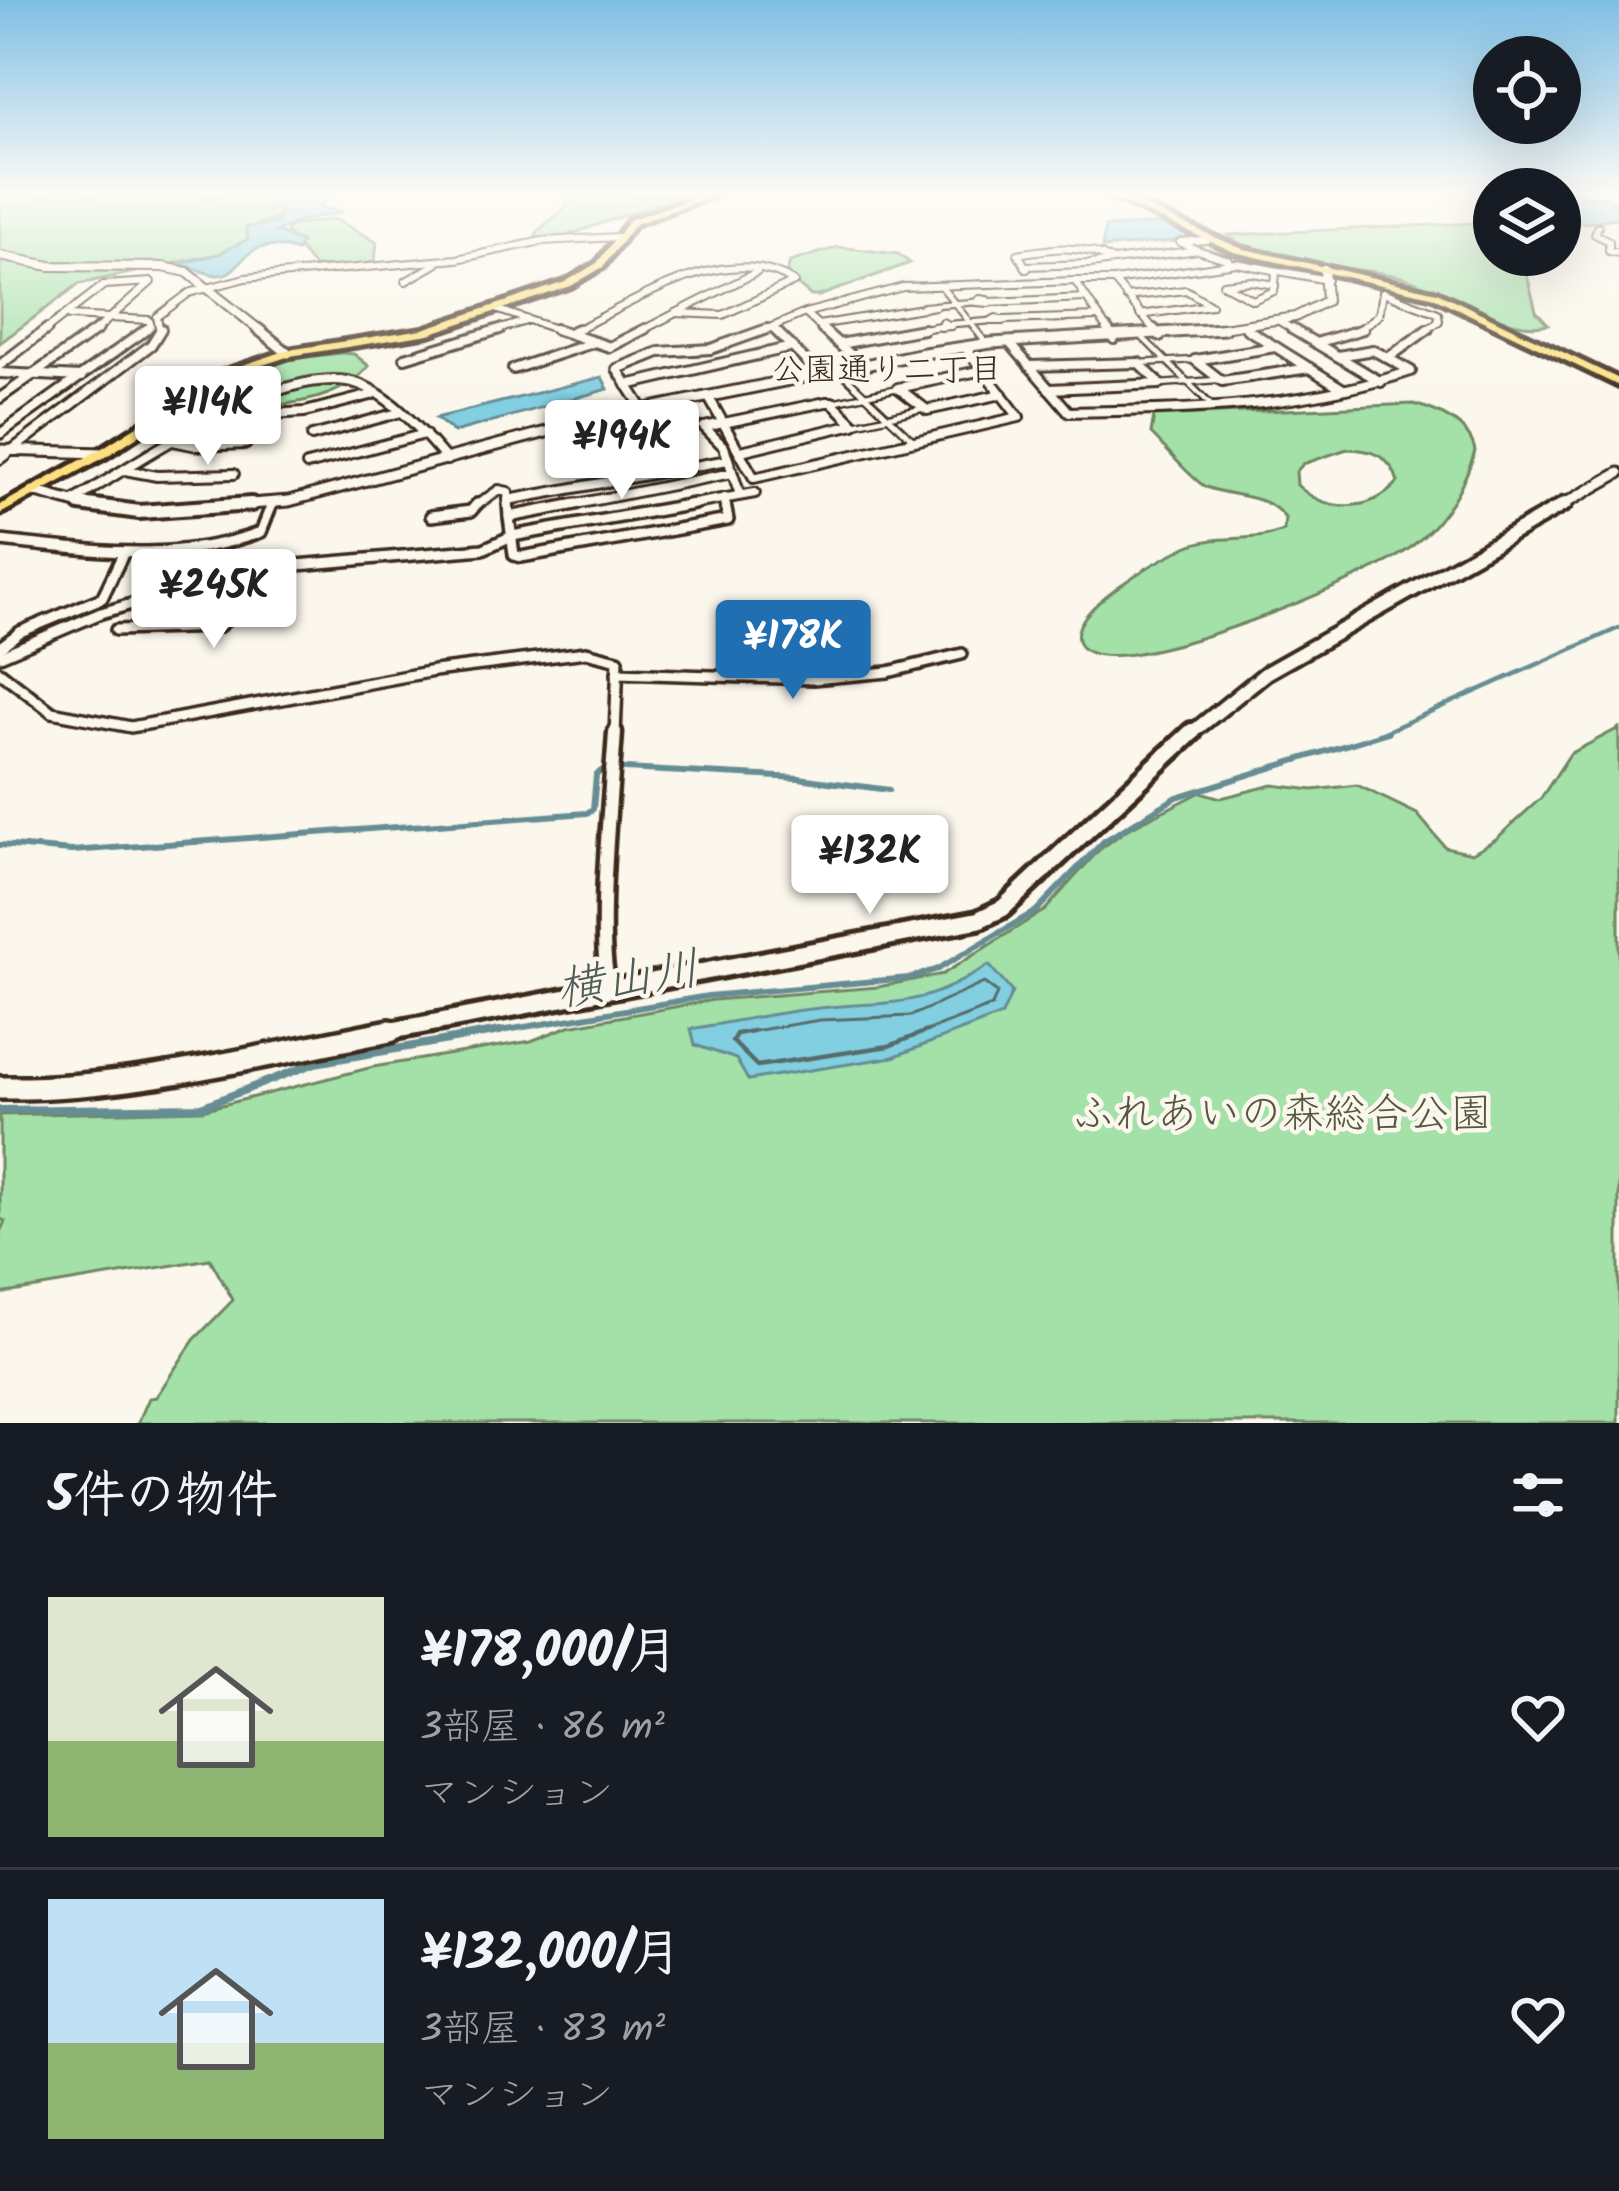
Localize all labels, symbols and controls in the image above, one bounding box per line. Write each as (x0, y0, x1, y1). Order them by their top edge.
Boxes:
map controls (1473, 36, 1581, 276)
button: locate (1473, 36, 1581, 144)
button: layers (1473, 168, 1581, 276)
district label: 公園通り二丁目 (772, 345, 1003, 398)
pin: ¥114K (124, 366, 292, 468)
text: ¥114K (162, 374, 254, 436)
pin: ¥194K (538, 400, 706, 502)
text: ¥194K (572, 408, 672, 470)
pin: ¥245K (130, 549, 298, 651)
text: ¥245K (158, 557, 270, 619)
pin: ¥178K (709, 600, 877, 702)
text: ¥178K (743, 608, 843, 670)
pin: ¥132K (786, 815, 954, 917)
text: ¥132K (818, 823, 922, 885)
water label: 横山川 (552, 932, 706, 1030)
park label: ふれあいの森総合公園 (1072, 1082, 1492, 1149)
text: 5件の物件 (48, 1457, 278, 1538)
icon: filters (1505, 1462, 1571, 1528)
text: ¥178,000/月 (420, 1613, 678, 1694)
icon: home (144, 1645, 288, 1789)
icon: heart (1505, 1684, 1571, 1750)
text: 3部屋 · 86 m² (420, 1698, 665, 1760)
text: マンション (420, 1764, 613, 1826)
text: ¥132,000/月 (420, 1915, 682, 1996)
icon: home (144, 1947, 288, 2091)
icon: heart (1505, 1986, 1571, 2052)
text: 3部屋 · 83 m² (420, 2000, 665, 2062)
text: マンション (420, 2066, 613, 2128)

